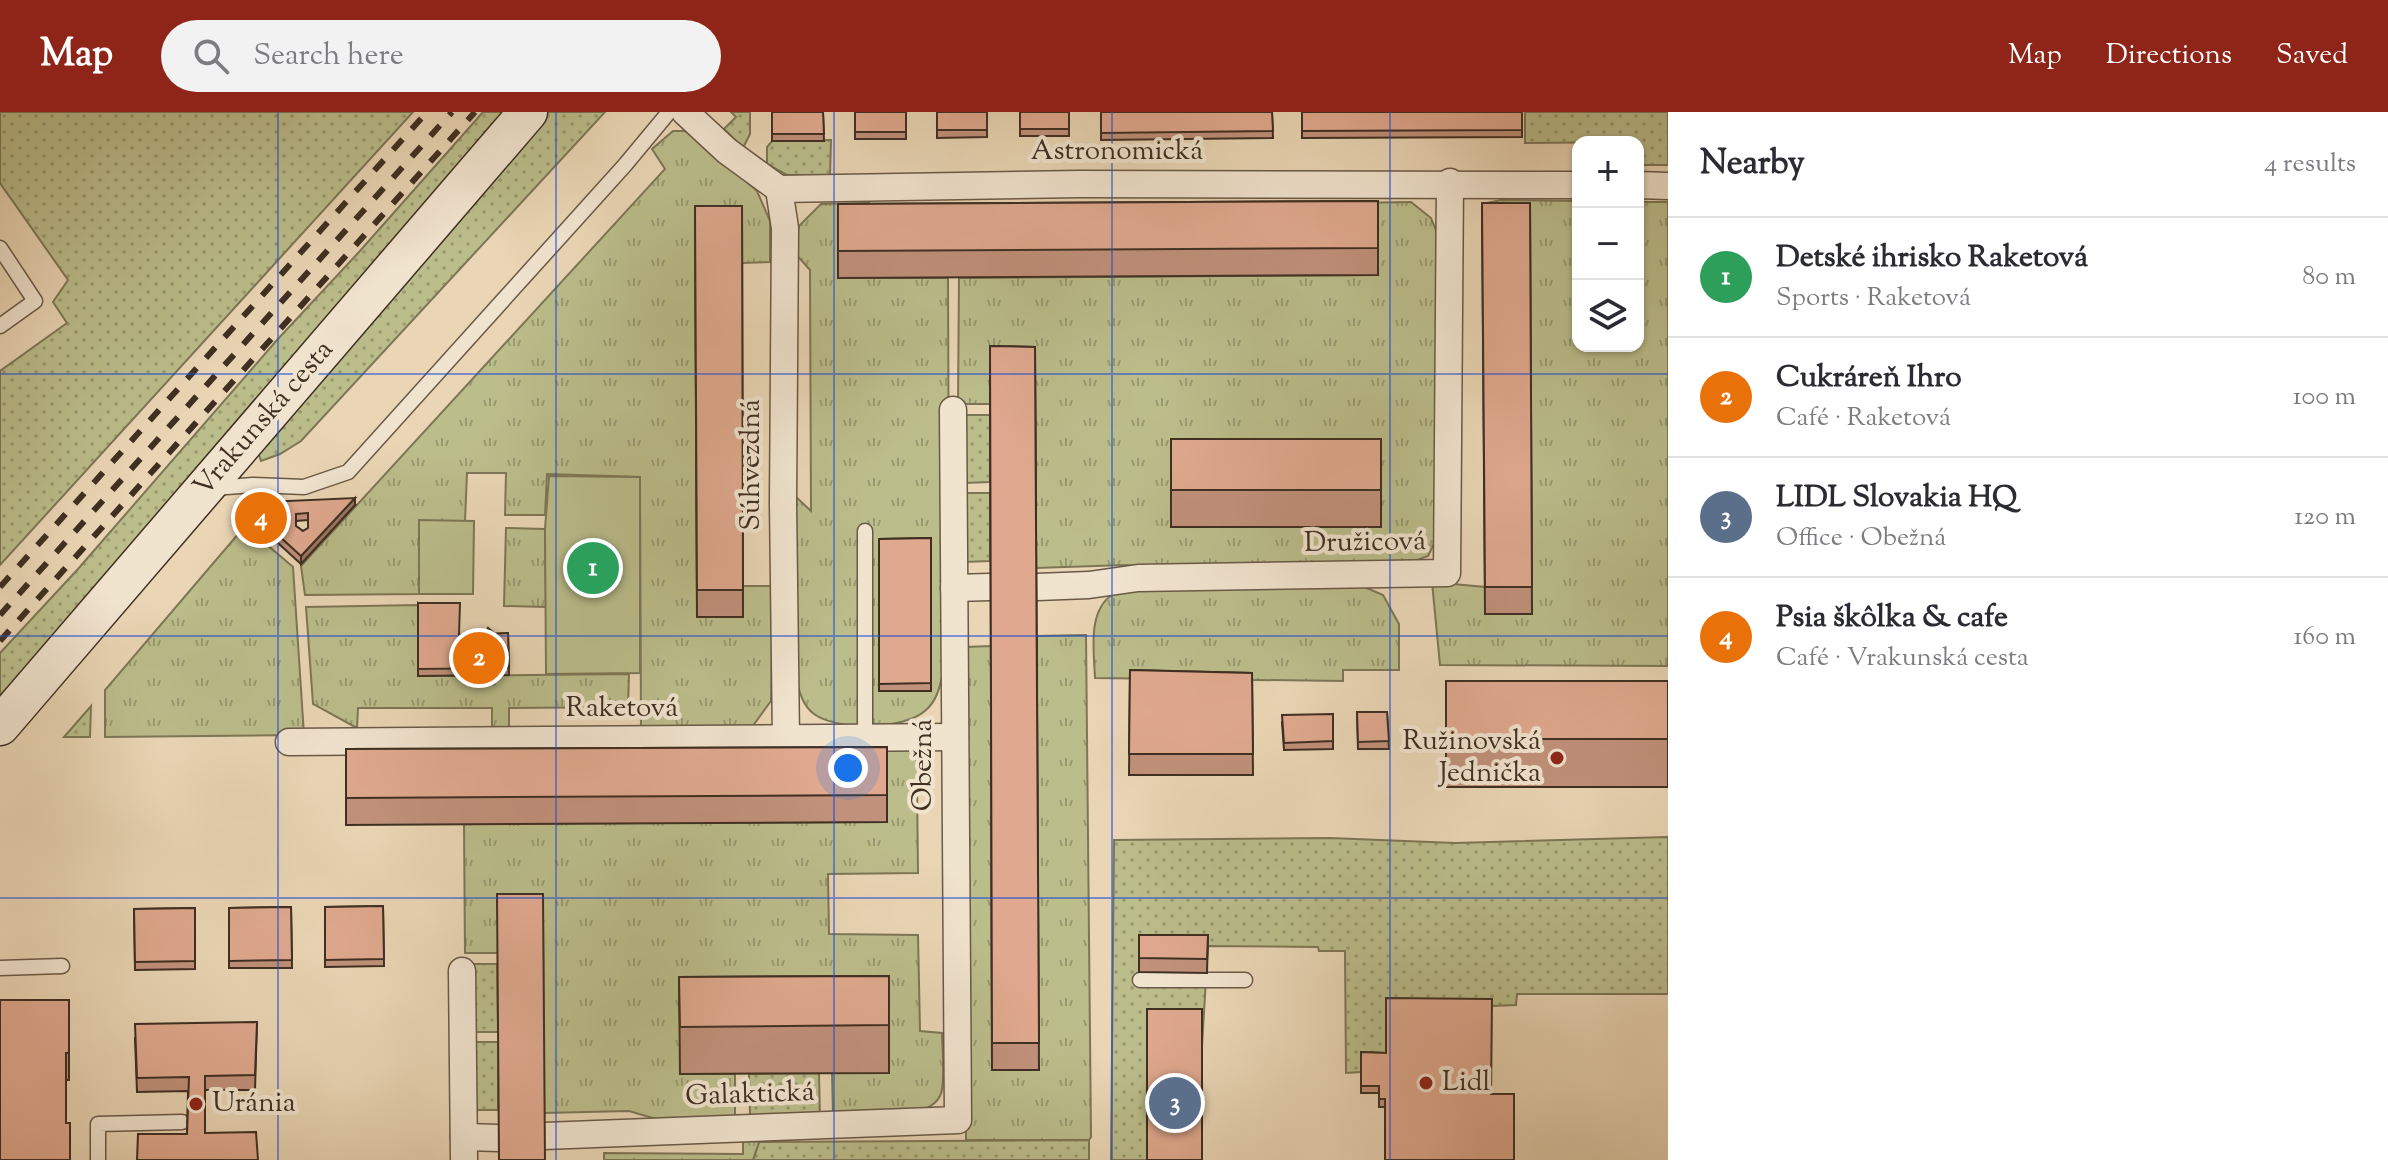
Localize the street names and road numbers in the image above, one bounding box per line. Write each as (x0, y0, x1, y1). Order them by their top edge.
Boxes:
street label: Astronomická (1031, 132, 1203, 172)
street label: Vrakunská cesta (185, 332, 343, 506)
street label: Súhvezdná (732, 399, 772, 531)
street label: Družicová (1304, 522, 1426, 564)
street label: Raketová (566, 689, 678, 729)
street label: Obežná (904, 719, 944, 811)
street label: Galaktická (685, 1073, 816, 1117)

